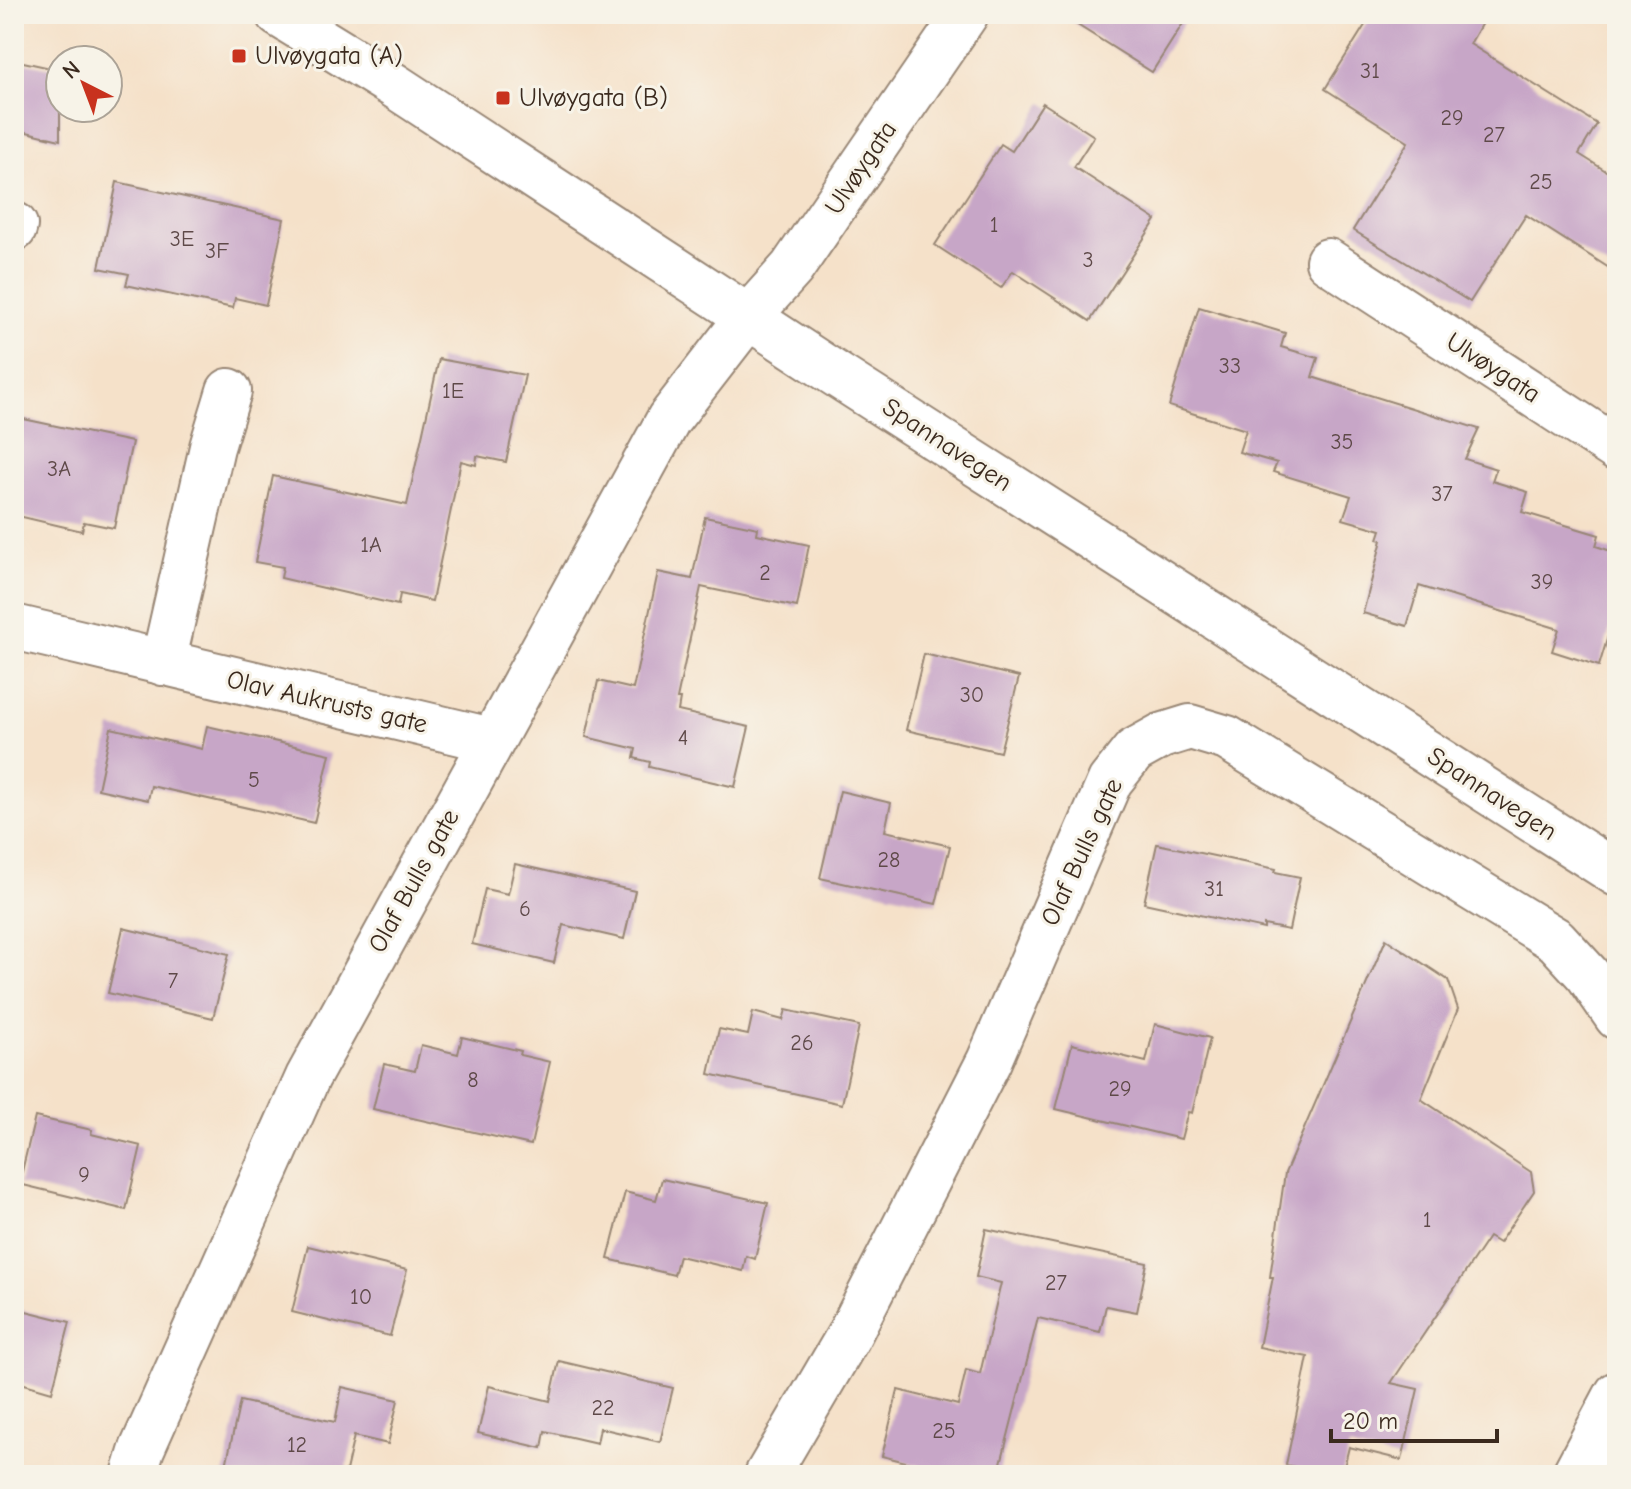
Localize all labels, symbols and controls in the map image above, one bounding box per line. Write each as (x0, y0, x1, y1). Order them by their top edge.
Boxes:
place label: Ulvøygata (A) (255, 41, 403, 71)
north arrow (44, 44, 124, 124)
marker: Ulvøygata (A) (230, 47, 248, 65)
text: N (57, 55, 85, 84)
house number: 31 (1360, 58, 1380, 84)
place label: Ulvøygata (B) (519, 83, 668, 113)
marker: Ulvøygata (B) (494, 89, 512, 107)
house number: 29 (1440, 105, 1464, 131)
street label: Ulvøygata (819, 116, 903, 220)
house number: 27 (1483, 122, 1506, 148)
house number: 25 (1529, 169, 1553, 195)
house number: 1 (990, 212, 998, 238)
house number: 3E (170, 226, 194, 252)
house number: 3F (205, 238, 229, 264)
house number: 3 (1082, 247, 1094, 273)
street label: Ulvøygata (1440, 327, 1546, 409)
house number: 33 (1219, 353, 1241, 379)
house number: 1E (442, 378, 464, 404)
street label: Spannavegen (877, 392, 1017, 498)
house number: 35 (1330, 429, 1354, 455)
house number: 3A (47, 456, 71, 482)
house number: 37 (1431, 481, 1453, 507)
house number: 1A (360, 532, 382, 558)
house number: 2 (759, 560, 771, 586)
house number: 39 (1531, 569, 1553, 595)
street label: Olav Aukrusts gate (224, 664, 430, 740)
house number: 30 (960, 682, 984, 708)
house number: 4 (678, 725, 688, 751)
street label: Spannavegen (1422, 741, 1562, 847)
house number: 5 (248, 767, 260, 793)
street label: Olaf Bulls gate (1035, 774, 1129, 930)
street label: Olaf Bulls gate (362, 804, 466, 958)
house number: 28 (878, 847, 900, 873)
house number: 31 (1204, 876, 1224, 902)
house number: 6 (519, 896, 531, 922)
house number: 7 (168, 968, 179, 994)
house number: 26 (790, 1030, 814, 1056)
house number: 8 (467, 1067, 479, 1093)
house number: 29 (1108, 1076, 1132, 1102)
house number: 9 (78, 1162, 90, 1188)
house number: 1 (1423, 1207, 1431, 1233)
house number: 27 (1045, 1270, 1068, 1296)
house number: 10 (350, 1284, 372, 1310)
scale bar (1331, 1393, 1497, 1443)
house number: 22 (591, 1395, 615, 1421)
text: 20 m (1343, 1407, 1398, 1435)
house number: 25 (932, 1418, 956, 1444)
house number: 12 (287, 1432, 307, 1458)

